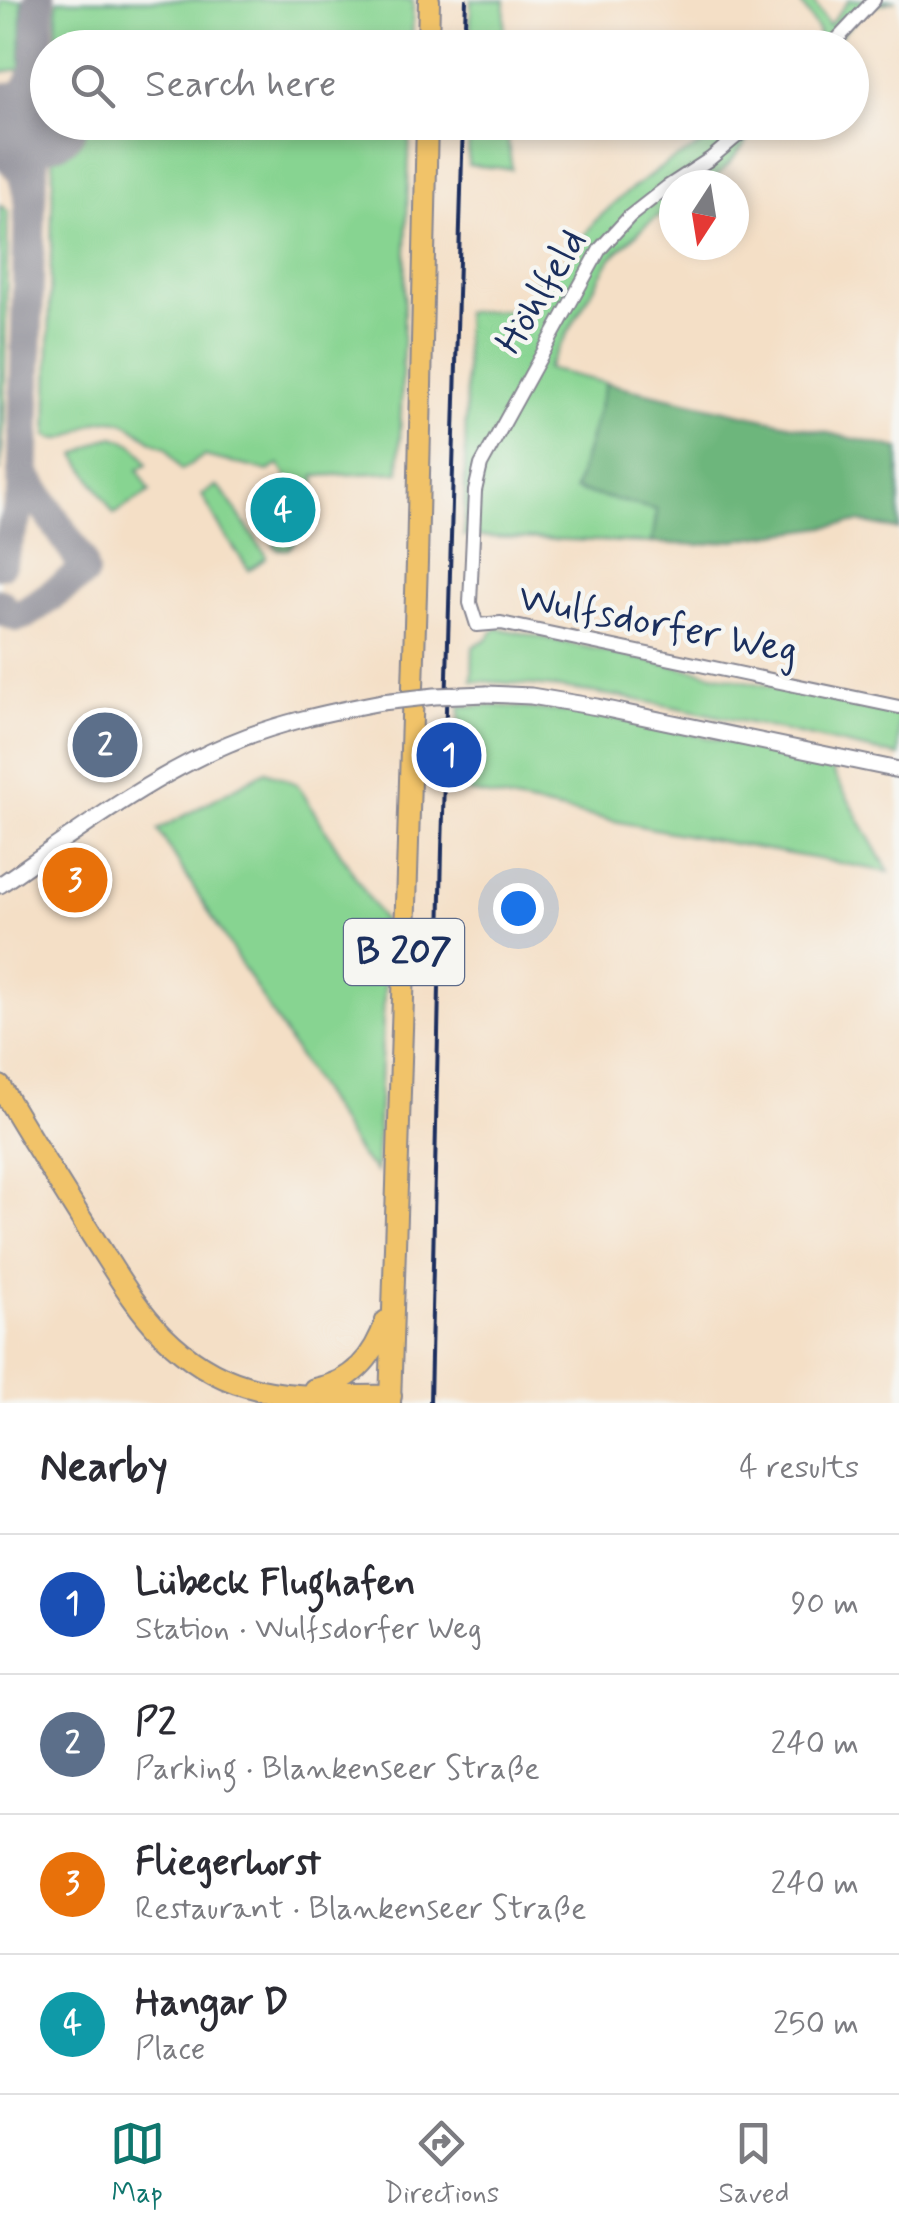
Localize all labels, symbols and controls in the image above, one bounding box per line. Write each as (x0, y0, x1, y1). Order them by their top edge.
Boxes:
search box (30, 30, 869, 140)
icon: search (65, 58, 120, 113)
text: Search here (145, 61, 336, 110)
north arrow (659, 170, 749, 260)
street label: Höhlfeld (484, 220, 600, 364)
pin: 4 (250, 472, 316, 548)
street label: Wulfsdorfer Weg (514, 572, 802, 678)
pin: 2 (72, 708, 138, 782)
pin: 1 (416, 718, 482, 792)
pin: 3 (42, 842, 108, 918)
your location (493, 883, 544, 934)
road number: B 207 (344, 919, 464, 985)
text: Nearby (40, 1441, 168, 1496)
text: 4 results (739, 1447, 859, 1489)
text: Lübeck Flughafen (135, 1559, 416, 1608)
text: 1 (65, 1583, 80, 1625)
text: 90 m (791, 1583, 859, 1625)
text: Station · Wulfsdorfer Weg (135, 1608, 482, 1650)
text: P2 (135, 1699, 176, 1748)
text: 2 (65, 1723, 80, 1765)
text: 240 m (771, 1723, 859, 1765)
text: Parking · Blankenseer Straße (135, 1748, 540, 1790)
text: Fliegerhorst (135, 1839, 321, 1888)
text: 3 (65, 1863, 80, 1905)
text: 240 m (771, 1863, 859, 1905)
text: Restaurant · Blankenseer Straße (135, 1888, 586, 1930)
text: Hangar D (135, 1979, 289, 2028)
text: 4 (63, 2003, 82, 2045)
text: 250 m (773, 2003, 859, 2045)
text: Place (135, 2028, 205, 2070)
tab: Map (110, 2116, 165, 2213)
tab: Directions (384, 2116, 499, 2213)
tab: Saved (719, 2116, 789, 2213)

